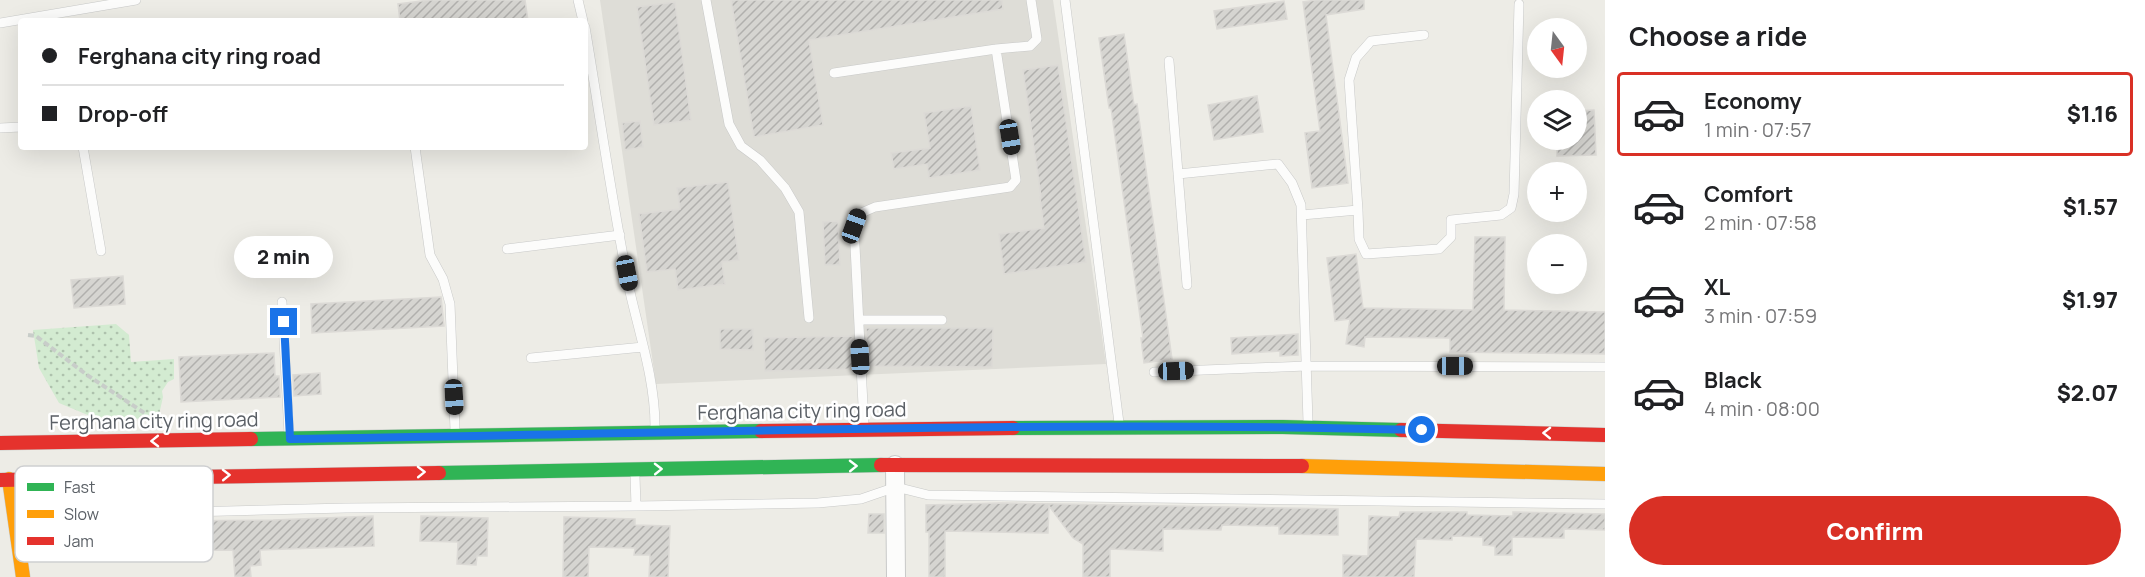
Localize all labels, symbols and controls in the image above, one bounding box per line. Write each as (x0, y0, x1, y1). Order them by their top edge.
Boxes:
text: Choose a ride (1629, 17, 1807, 54)
north arrow (1527, 18, 1587, 78)
map controls (1527, 18, 1587, 294)
text: Ferghana city ring road (78, 41, 321, 71)
text: Economy (1704, 86, 1802, 116)
icon: car (1632, 87, 1686, 141)
button: layers (1527, 90, 1587, 150)
text: Drop-off (78, 99, 168, 129)
text: $1.16 (2067, 99, 2118, 129)
text: 1 min · 07:57 (1704, 116, 1812, 143)
car (998, 118, 1022, 156)
button: + (1527, 162, 1587, 222)
text: Comfort (1704, 179, 1793, 209)
icon: car (1632, 180, 1686, 234)
text: $1.57 (2063, 192, 2118, 222)
car (839, 206, 869, 246)
text: 2 min · 07:58 (1704, 209, 1817, 236)
button: − (1527, 234, 1587, 294)
callout: 2 min (234, 235, 334, 277)
text: 2 min (257, 243, 310, 270)
car (615, 254, 639, 292)
text: XL (1704, 272, 1730, 302)
icon: car (1632, 273, 1686, 327)
text: $1.97 (2062, 285, 2118, 315)
text: 3 min · 07:59 (1704, 302, 1817, 329)
route end (270, 308, 297, 335)
car (850, 339, 870, 375)
car (1437, 357, 1473, 375)
car (1158, 361, 1194, 381)
text: Black (1704, 365, 1761, 395)
icon: car (1632, 366, 1686, 420)
text: $2.07 (2057, 378, 2118, 408)
car (444, 379, 464, 415)
street label: Ferghana city ring road (697, 395, 907, 426)
text: 4 min · 08:00 (1704, 395, 1820, 422)
street label: Ferghana city ring road (49, 405, 259, 436)
route start (1408, 416, 1435, 443)
one-way arrow (1542, 427, 1551, 440)
one-way arrow (150, 435, 159, 447)
one-way arrow (849, 460, 858, 472)
one-way arrow (654, 462, 663, 475)
legend (15, 466, 213, 562)
one-way arrow (417, 466, 426, 478)
one-way arrow (222, 469, 231, 481)
text: Fast (64, 476, 95, 498)
button: Confirm (1629, 496, 2121, 565)
text: Slow (64, 503, 99, 525)
text: Jam (64, 530, 94, 552)

